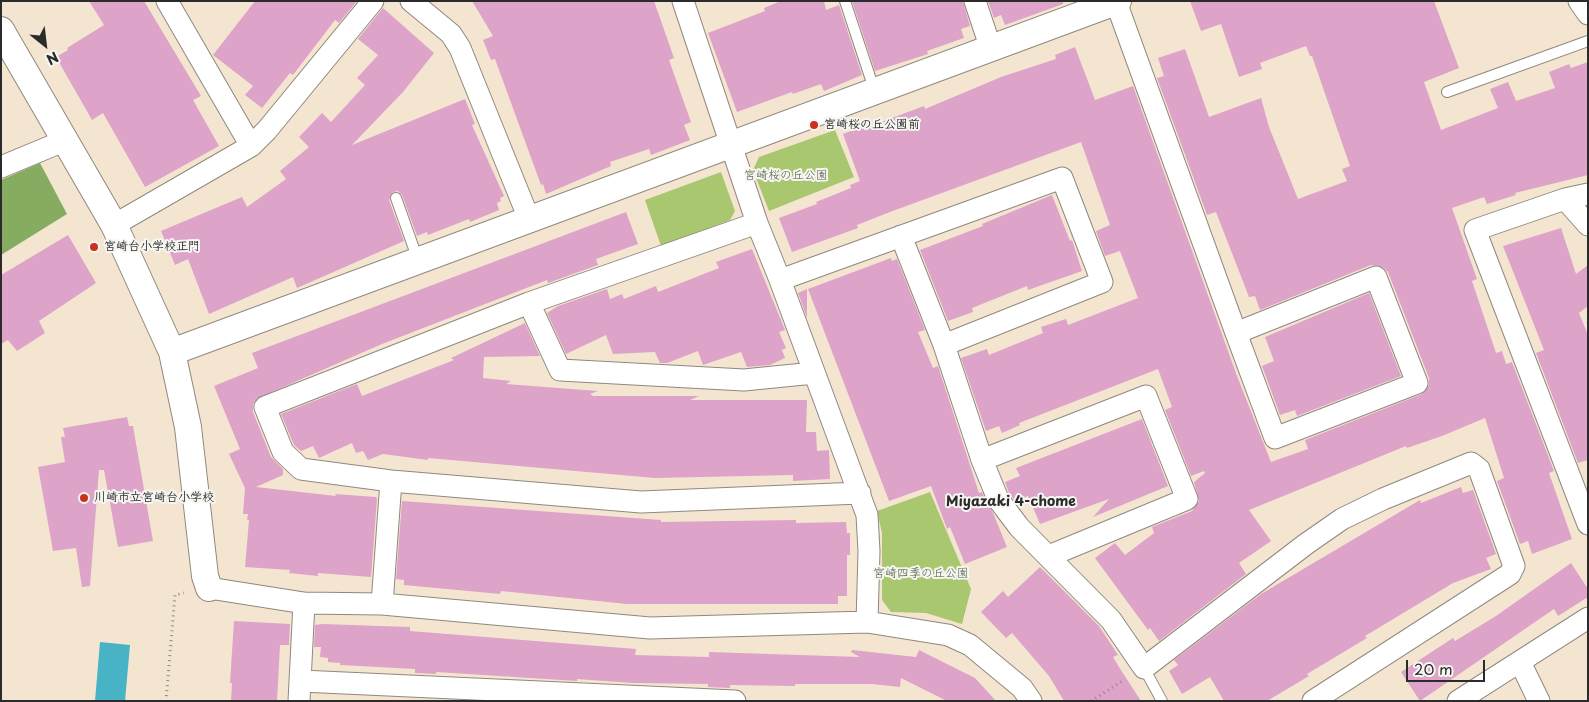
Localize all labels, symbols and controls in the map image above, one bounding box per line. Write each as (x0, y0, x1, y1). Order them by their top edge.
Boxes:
north arrow (20, 20, 70, 70)
text: N (43, 47, 62, 70)
place label: 宮崎桜の丘公園前 (824, 118, 920, 132)
marker: 宮崎桜の丘公園前 (808, 119, 820, 131)
park label: 宮崎桜の丘公園 (744, 169, 828, 183)
place label: 宮崎台小学校正門 (104, 240, 200, 254)
marker: 宮崎台小学校正門 (88, 241, 100, 253)
place label: 川崎市立宮崎台小学校 (94, 491, 214, 505)
marker: 川崎市立宮崎台小学校 (78, 492, 90, 504)
district label: Miyazaki 4-chome (946, 494, 1076, 510)
park label: 宮崎四季の丘公園 (873, 567, 969, 581)
scale bar (1409, 650, 1488, 682)
text: 20 m (1414, 657, 1453, 680)

